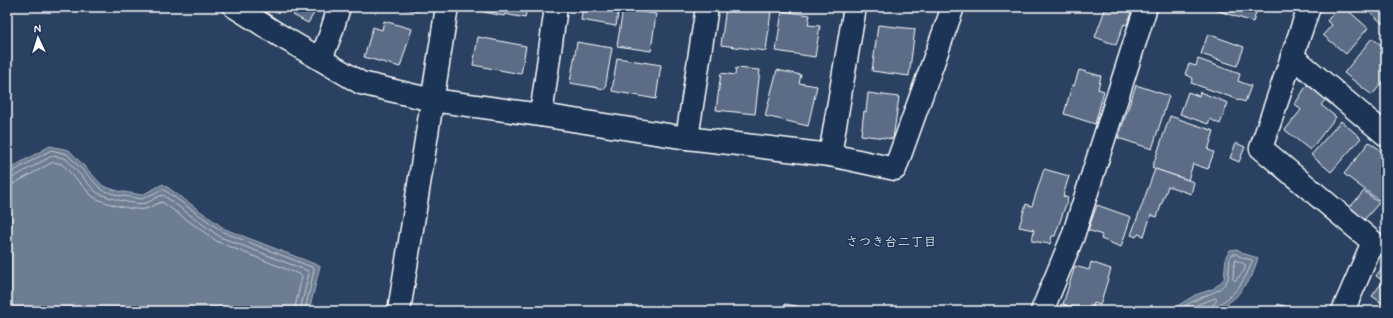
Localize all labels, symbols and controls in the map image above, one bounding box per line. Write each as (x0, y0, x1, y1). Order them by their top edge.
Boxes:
north arrow (18, 18, 58, 58)
text: N (33, 22, 42, 36)
district label: さつき台二丁目 (845, 234, 937, 251)

